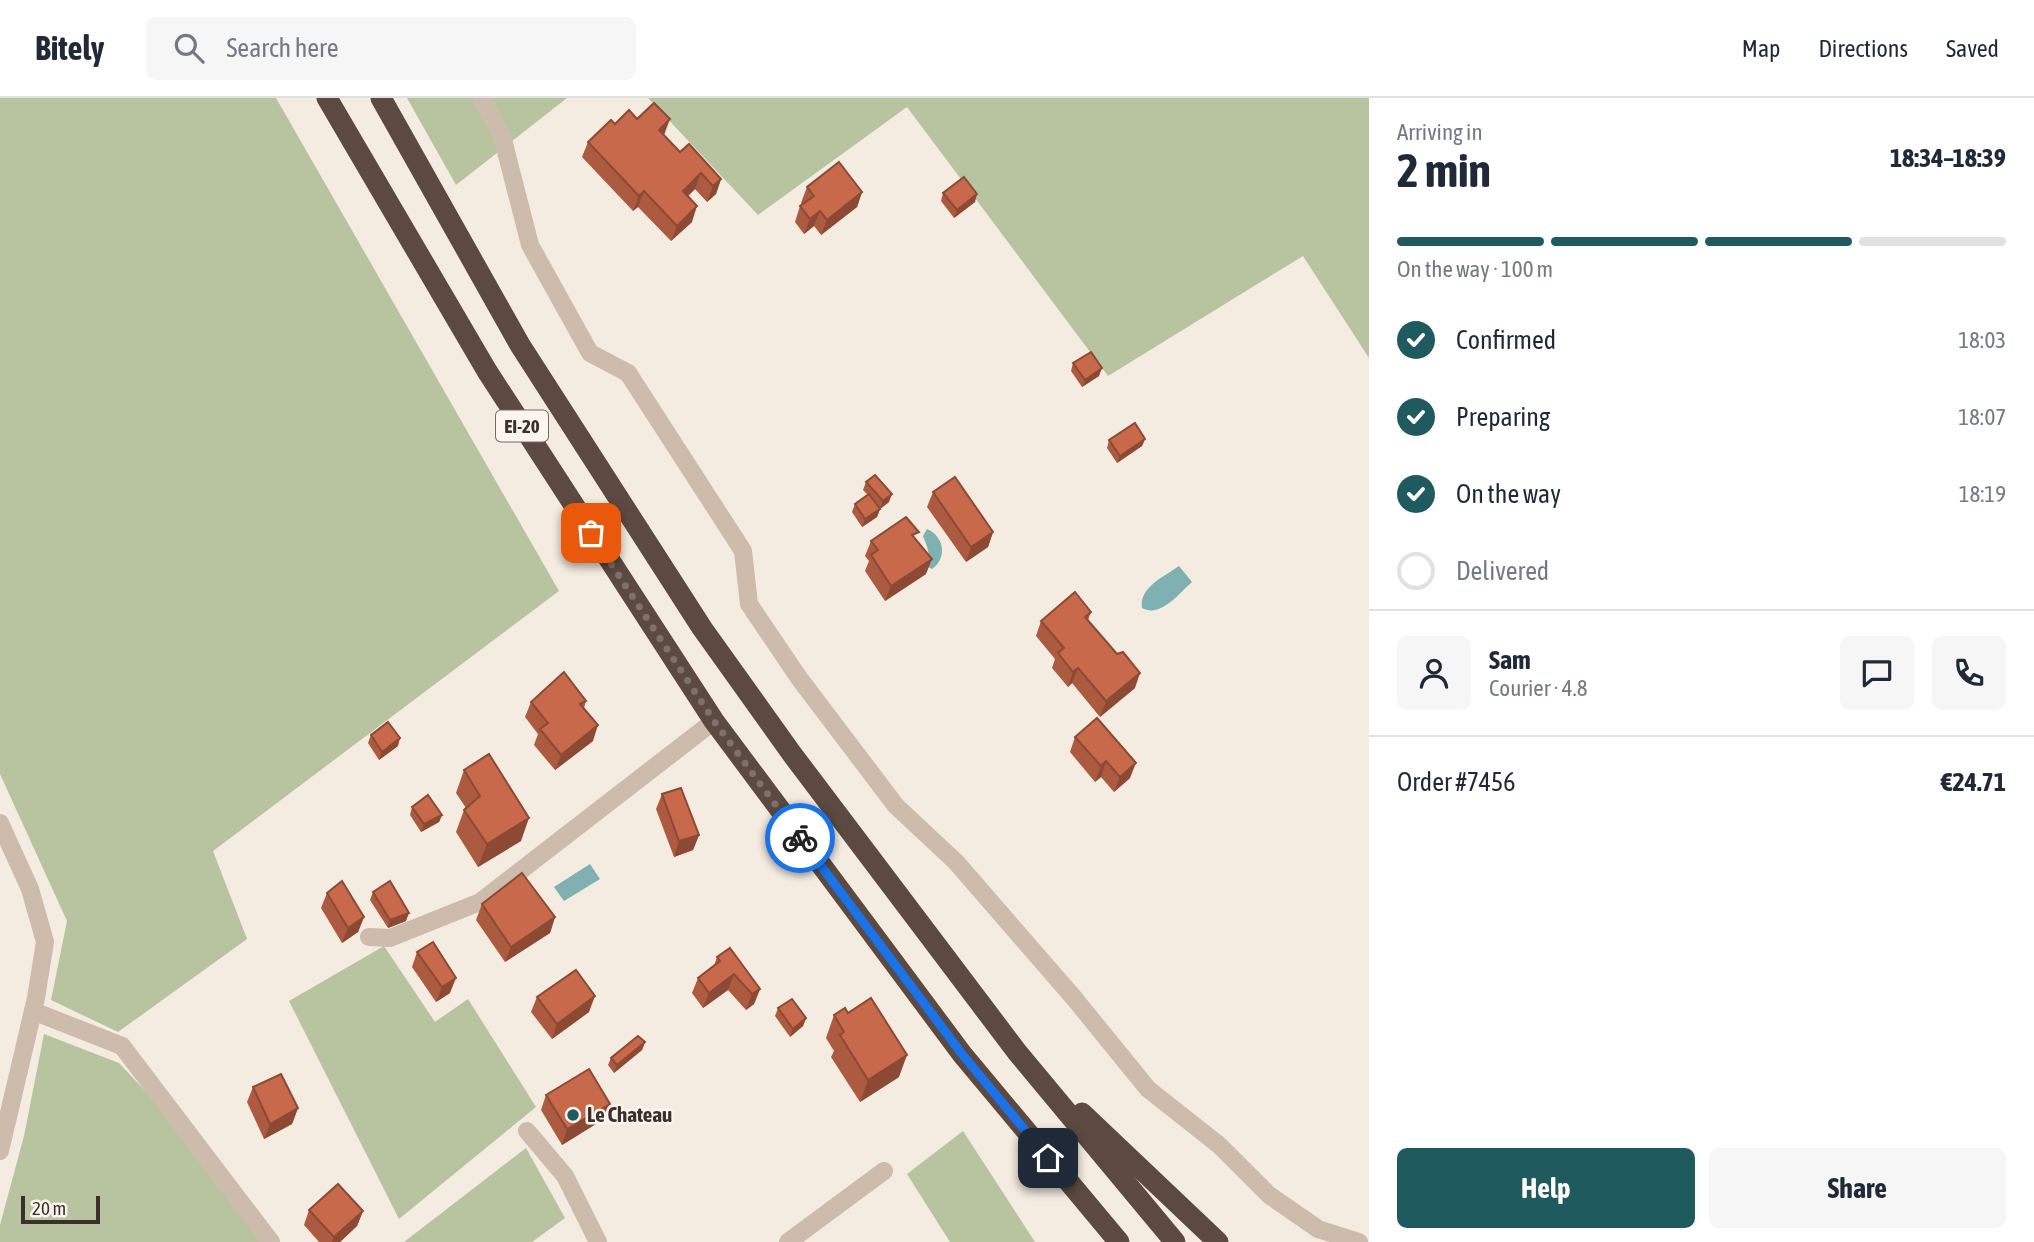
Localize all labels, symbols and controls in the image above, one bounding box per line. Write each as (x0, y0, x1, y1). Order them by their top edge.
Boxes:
search box (146, 17, 636, 80)
text: Bitely (35, 29, 104, 67)
icon: search (170, 29, 208, 67)
text: Search here (226, 33, 339, 63)
text: Map (1742, 35, 1780, 62)
text: Directions (1818, 35, 1908, 62)
text: Saved (1946, 35, 1999, 62)
text: Arriving in (1397, 119, 1483, 145)
text: 18:34–18:39 (1890, 143, 2006, 173)
text: 2 min (1397, 144, 1491, 197)
text: On the way · 100 m (1397, 256, 1553, 282)
icon: check (1397, 321, 1435, 359)
text: Confirmed (1456, 325, 1556, 355)
text: 18:03 (1958, 327, 2006, 353)
icon: check (1397, 398, 1435, 436)
text: Preparing (1456, 402, 1550, 432)
text: 18:07 (1958, 404, 2006, 430)
road number: EI-20 (496, 410, 548, 442)
icon: check (1397, 475, 1435, 513)
text: On the way (1456, 479, 1561, 509)
text: 18:19 (1959, 481, 2006, 507)
pin (561, 503, 621, 563)
icon: bag (572, 514, 610, 552)
text: Delivered (1456, 556, 1549, 586)
button: person (1397, 636, 1471, 710)
button: chat (1840, 636, 1914, 710)
button: phone (1932, 636, 2006, 710)
text: Sam (1489, 645, 1531, 675)
text: Courier · 4.8 (1489, 675, 1588, 701)
text: Order #7456 (1397, 767, 1516, 797)
text: €24.71 (1941, 767, 2006, 797)
courier (765, 803, 835, 873)
icon: bike (781, 819, 819, 857)
place label: Le Chateau (587, 1102, 672, 1126)
marker: Le Chateau (565, 1107, 581, 1123)
pin (1018, 1128, 1078, 1188)
icon: home (1029, 1139, 1067, 1177)
button: Help (1397, 1148, 1695, 1228)
button: Share (1709, 1148, 2006, 1228)
scale bar (21, 1193, 100, 1225)
text: 20 m (32, 1197, 66, 1219)

